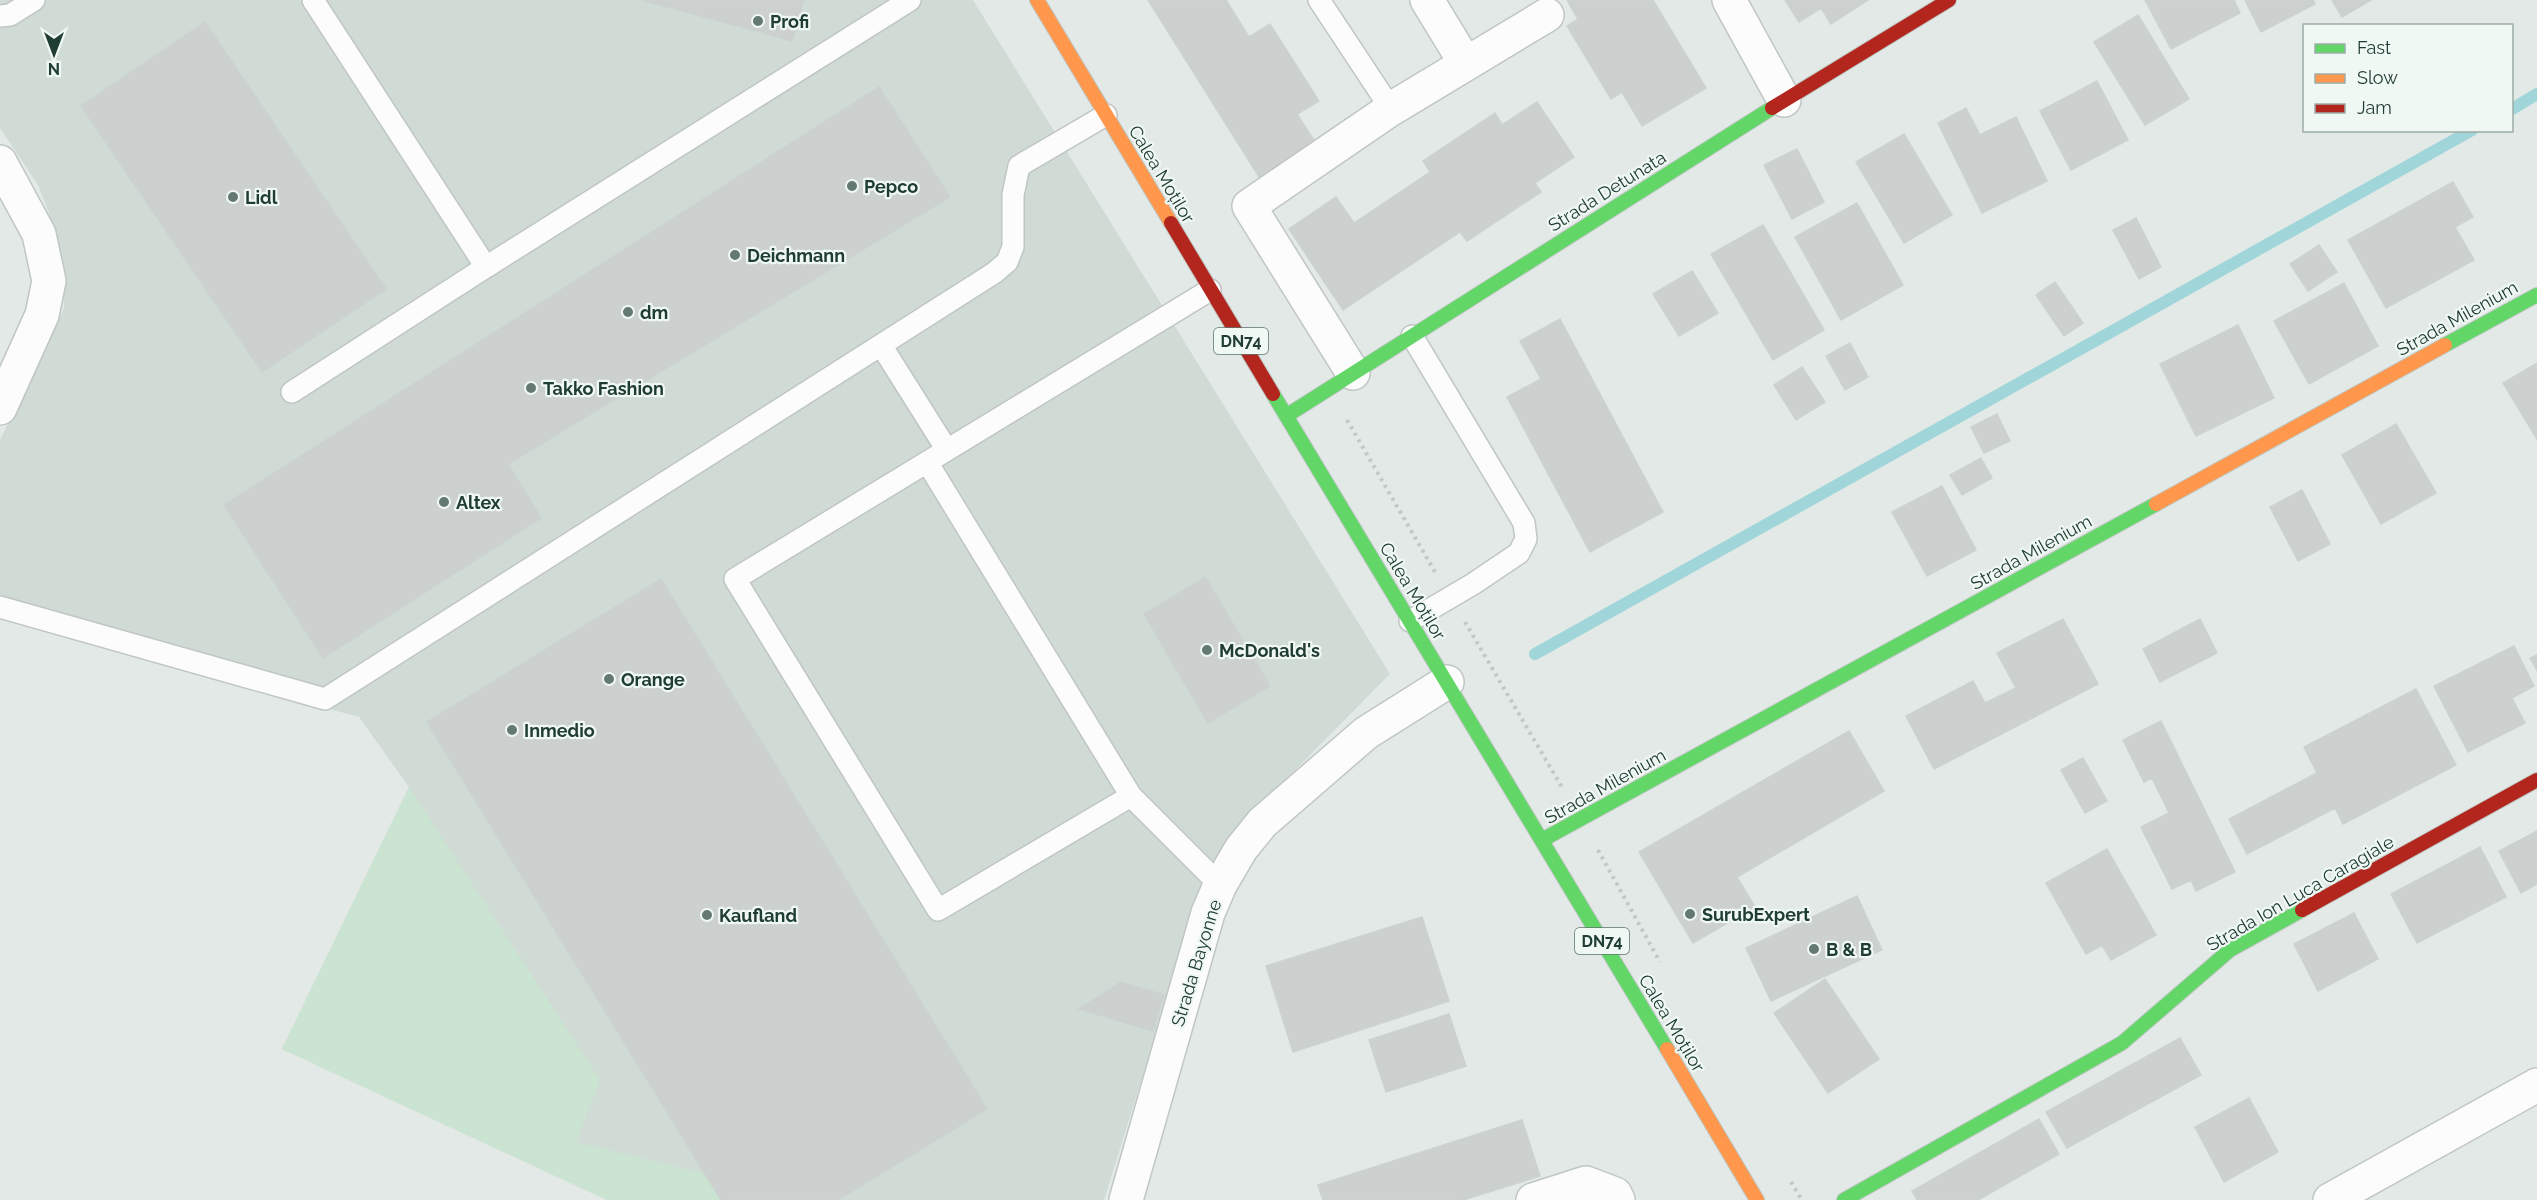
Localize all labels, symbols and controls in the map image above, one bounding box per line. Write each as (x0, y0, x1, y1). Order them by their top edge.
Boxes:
place label: Profi (770, 11, 809, 32)
marker: Profi (751, 14, 765, 28)
north arrow (24, 24, 84, 84)
legend (2303, 24, 2513, 132)
text: Fast (2357, 37, 2391, 58)
text: N (48, 59, 60, 78)
text: Slow (2357, 67, 2398, 88)
text: Jam (2357, 97, 2392, 118)
street label: Calea Moților (1125, 121, 1200, 227)
street label: Strada Detunata (1544, 146, 1670, 236)
place label: Pepco (864, 176, 918, 197)
marker: Pepco (845, 179, 859, 193)
place label: Lidl (245, 187, 278, 208)
marker: Lidl (226, 190, 240, 204)
place label: Deichmann (747, 245, 845, 266)
marker: Deichmann (728, 248, 742, 262)
street label: Strada Milenium (2393, 276, 2521, 360)
place label: dm (640, 302, 668, 323)
marker: dm (621, 305, 635, 319)
road number: DN74 (1214, 328, 1268, 354)
place label: Takko Fashion (543, 378, 664, 399)
marker: Takko Fashion (524, 381, 538, 395)
place label: Altex (456, 492, 501, 513)
marker: Altex (437, 495, 451, 509)
street label: Strada Milenium (1967, 510, 2095, 594)
street label: Calea Moților (1376, 538, 1451, 644)
place label: McDonald's (1219, 640, 1320, 661)
marker: McDonald's (1200, 643, 1214, 657)
place label: Orange (621, 669, 685, 690)
marker: Orange (602, 672, 616, 686)
place label: Inmedio (524, 720, 595, 741)
marker: Inmedio (505, 723, 519, 737)
street label: Strada Milenium (1541, 744, 1669, 828)
street label: Strada Ion Luca Caragiale (2203, 831, 2398, 955)
street label: Strada Bayonne (1167, 897, 1225, 1029)
place label: SurubExpert (1702, 904, 1810, 925)
place label: Kaufland (719, 905, 797, 926)
marker: SurubExpert (1683, 907, 1697, 921)
marker: Kaufland (700, 908, 714, 922)
road number: DN74 (1575, 928, 1629, 954)
place label: B & B (1826, 939, 1872, 960)
marker: B & B (1807, 942, 1821, 956)
street label: Calea Moților (1635, 970, 1710, 1076)

